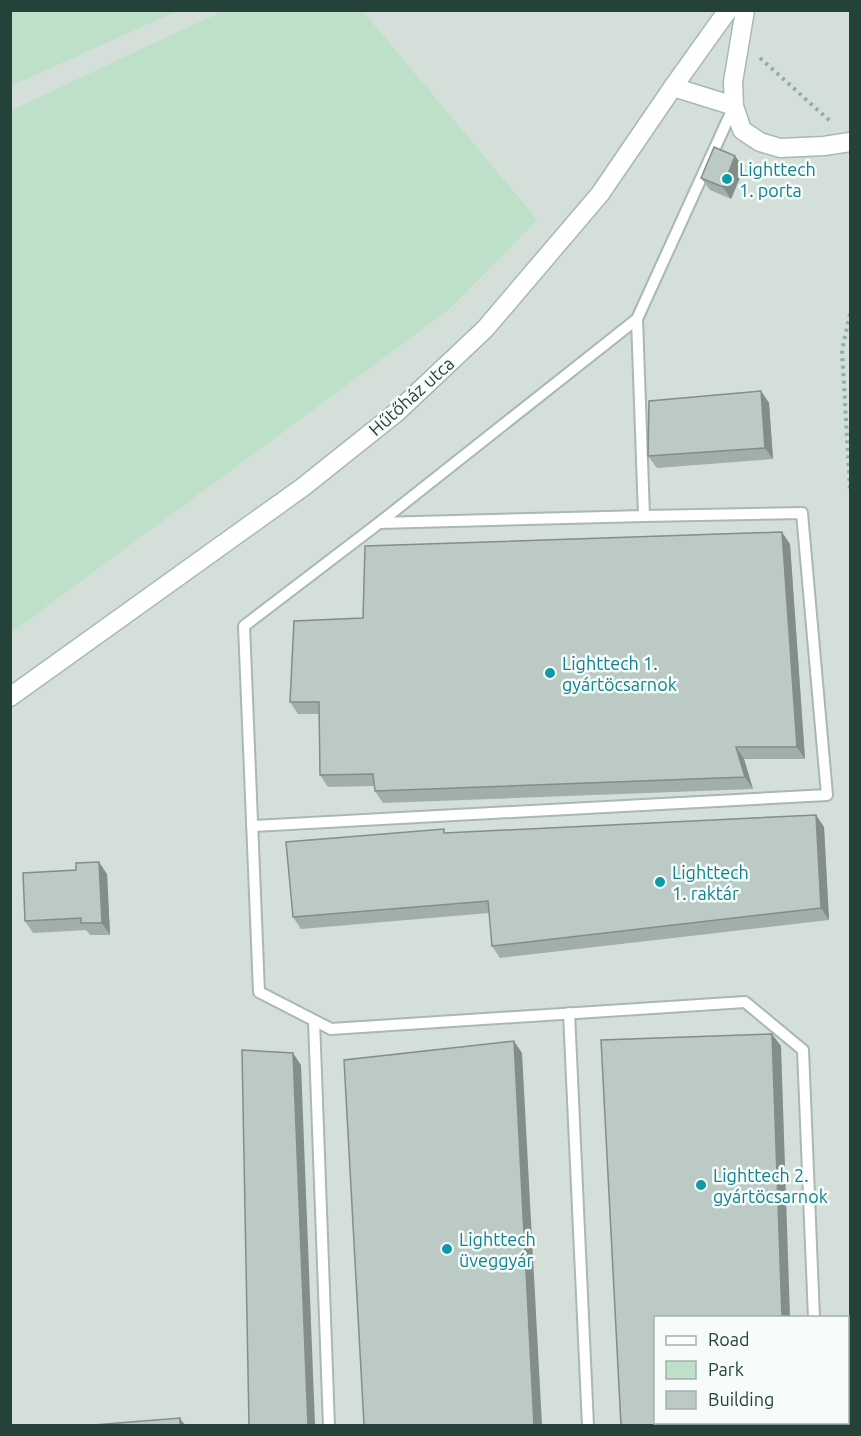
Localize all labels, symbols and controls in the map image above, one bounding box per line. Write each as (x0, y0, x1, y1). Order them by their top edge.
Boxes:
place label: Lighttech 1. porta (739, 159, 816, 200)
marker: Lighttech 1. porta (720, 172, 734, 186)
street label: Hűtőház utca (364, 353, 458, 439)
place label: Lighttech 1. gyártöcsarnok (562, 653, 677, 694)
marker: Lighttech 1. gyártöcsarnok (543, 666, 557, 680)
place label: Lighttech 1. raktár (672, 862, 749, 903)
marker: Lighttech 1. raktár (653, 875, 667, 889)
place label: Lighttech 2. gyártöcsarnok (713, 1165, 828, 1206)
marker: Lighttech 2. gyártöcsarnok (694, 1178, 708, 1192)
place label: Lighttech üveggyár (459, 1229, 536, 1270)
marker: Lighttech üveggyár (440, 1242, 454, 1256)
legend (654, 1316, 849, 1424)
text: Road (708, 1329, 750, 1349)
text: Park (708, 1359, 744, 1379)
text: Building (708, 1389, 774, 1409)

